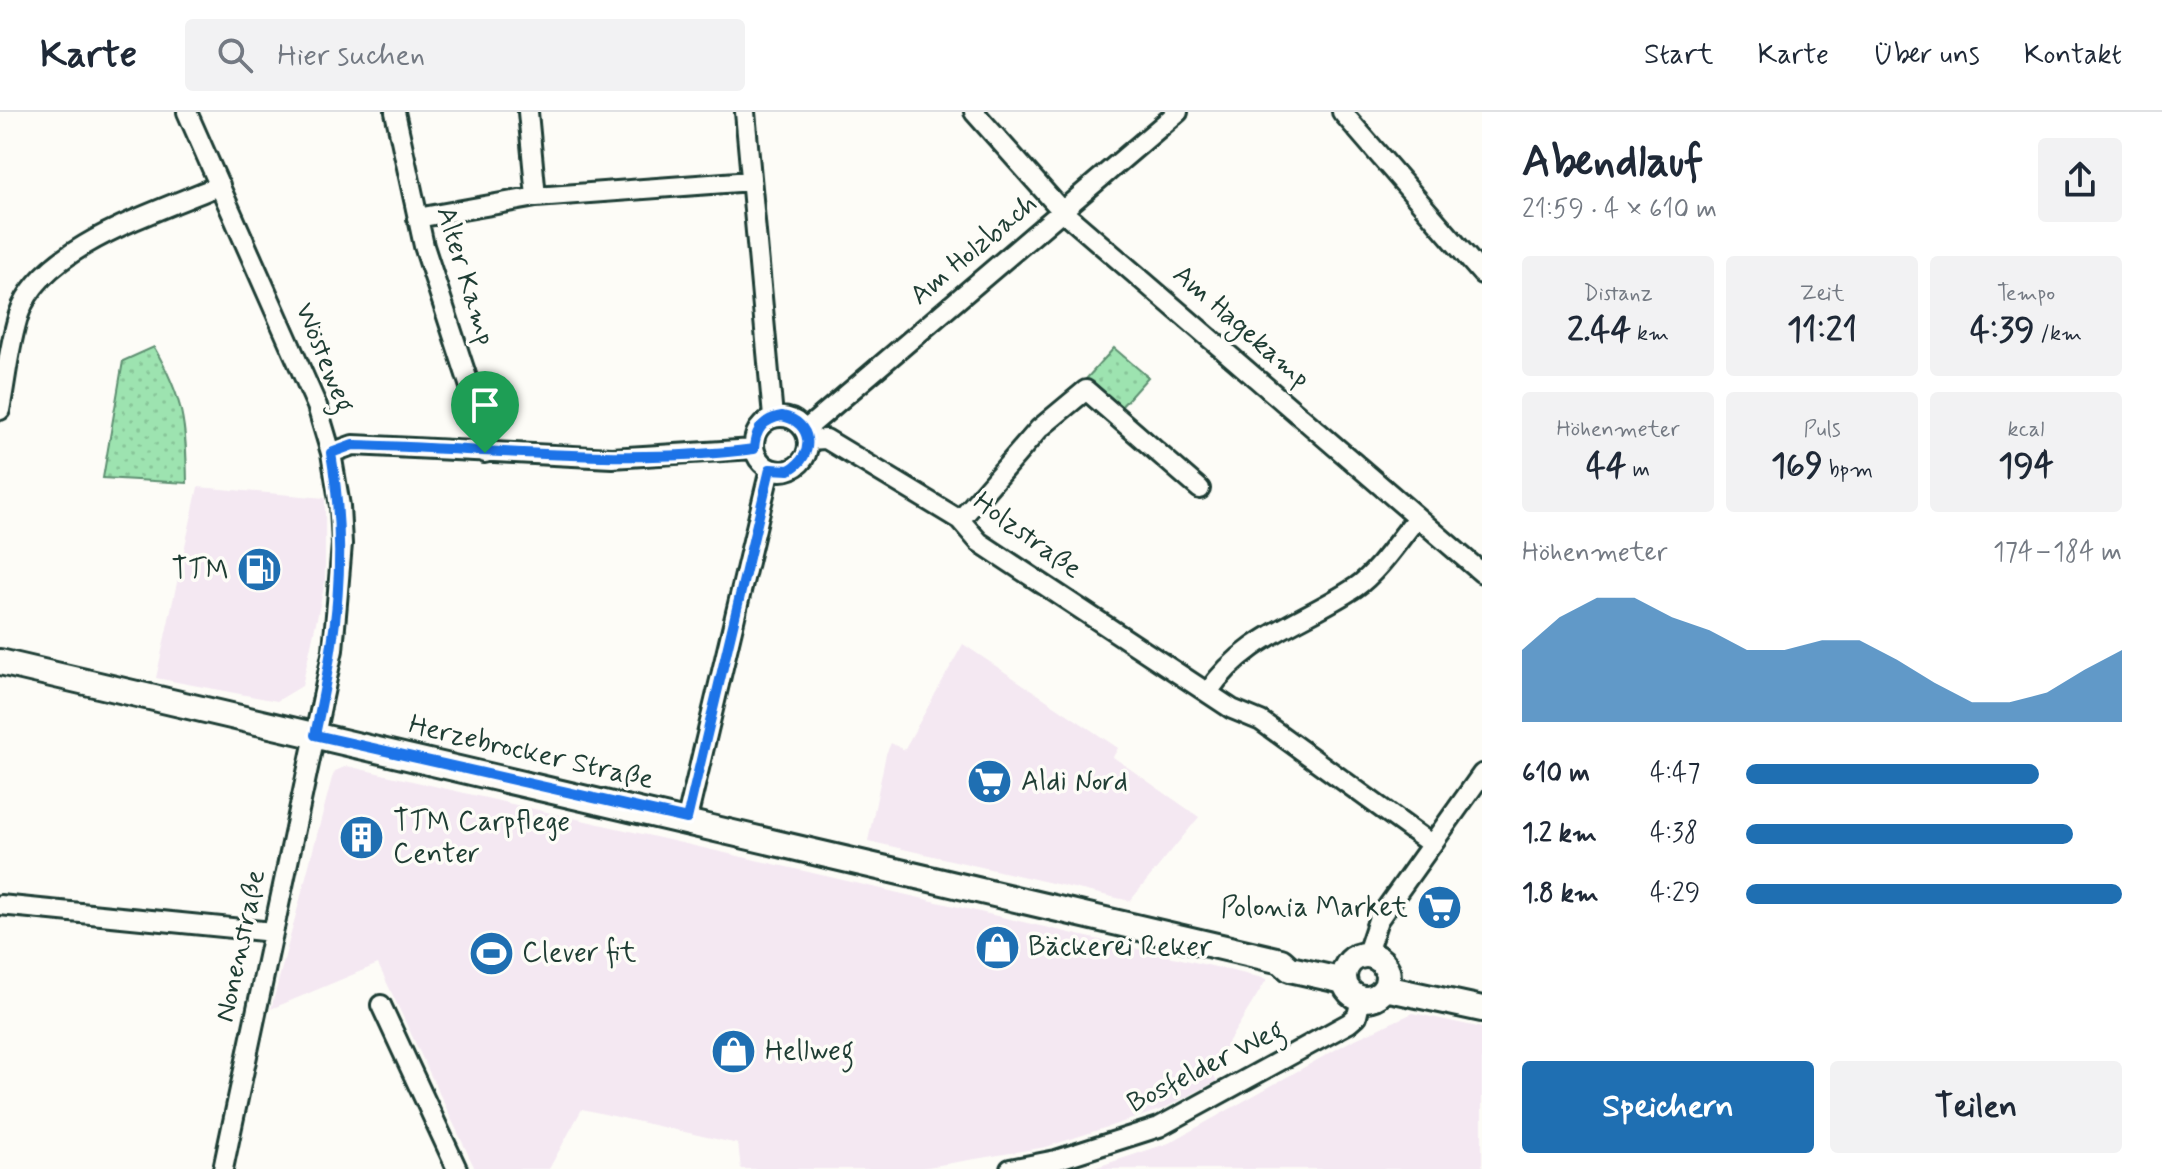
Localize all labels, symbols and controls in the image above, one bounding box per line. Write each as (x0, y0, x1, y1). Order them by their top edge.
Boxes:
search box (185, 19, 745, 91)
text: Karte (40, 31, 137, 80)
icon: search (213, 33, 257, 77)
text: Hier suchen (277, 36, 425, 75)
text: Start (1644, 37, 1713, 74)
text: Karte (1757, 37, 1829, 74)
text: Über uns (1873, 37, 1980, 74)
text: Kontakt (2024, 37, 2122, 74)
text: Abendlauf (1522, 134, 1703, 192)
button: share (2038, 138, 2122, 222)
street label: Am Holzbach (903, 186, 1045, 314)
text: 21:59 · 4 × 610 m (1522, 193, 1717, 227)
street label: Alter Kamp (426, 202, 504, 350)
street label: Am Hagekamp (1163, 257, 1318, 399)
text: Distanz (1583, 280, 1653, 308)
text: Zeit (1800, 280, 1844, 308)
text: Tempo (1997, 280, 2055, 308)
street label: Wösteweg (282, 297, 363, 420)
text: 2.44 (1567, 308, 1631, 353)
text: 11:21 (1787, 308, 1857, 353)
text: 4:39 (1970, 308, 2034, 353)
text: km (1631, 320, 1669, 348)
text: /km (2034, 320, 2082, 348)
pin (451, 371, 519, 453)
icon: arrive (463, 383, 507, 427)
text: Höhenmeter (1556, 416, 1680, 444)
text: Puls (1803, 416, 1841, 444)
text: kcal (2008, 416, 2044, 444)
text: 44 (1586, 444, 1626, 489)
text: 169 (1771, 444, 1823, 489)
text: 194 (1998, 444, 2054, 489)
text: m (1626, 456, 1650, 484)
text: bpm (1823, 456, 1873, 484)
street label: Holzstraße (965, 484, 1089, 588)
text: Höhenmeter (1522, 536, 1668, 570)
text: 174–184 m (1993, 536, 2122, 570)
fuel station icon: TTM (236, 546, 284, 594)
place label: TTM (172, 552, 229, 589)
street label: Herzebrocker Straße (405, 707, 657, 799)
text: 610 m (1522, 757, 1590, 791)
text: 4:47 (1650, 757, 1700, 791)
supermarket icon: Aldi Nord (966, 758, 1014, 806)
place label: Aldi Nord (1021, 764, 1128, 801)
place label: TTM Carpflege Center (393, 804, 570, 873)
building icon: TTM Carpflege Center (338, 814, 386, 862)
text: 1.2 km (1522, 817, 1597, 851)
text: 4:38 (1650, 817, 1698, 851)
street label: Nonenstraße (207, 866, 275, 1026)
text: 1.8 km (1522, 877, 1599, 911)
text: 4:29 (1650, 877, 1700, 911)
supermarket icon: Polonia Market (1415, 884, 1463, 932)
place label: Polonia Market (1221, 890, 1409, 927)
shop icon: Bäckerei Reker (973, 923, 1021, 971)
sports icon: Clever fit (467, 929, 515, 977)
place label: Bäckerei Reker (1028, 929, 1213, 966)
place label: Clever fit (522, 935, 637, 972)
street label: Bosfelder Weg (1121, 1012, 1292, 1125)
shop icon: Hellweg (710, 1027, 758, 1075)
place label: Hellweg (765, 1033, 854, 1073)
button: Speichern (1522, 1061, 1814, 1153)
button: Teilen (1830, 1061, 2122, 1153)

